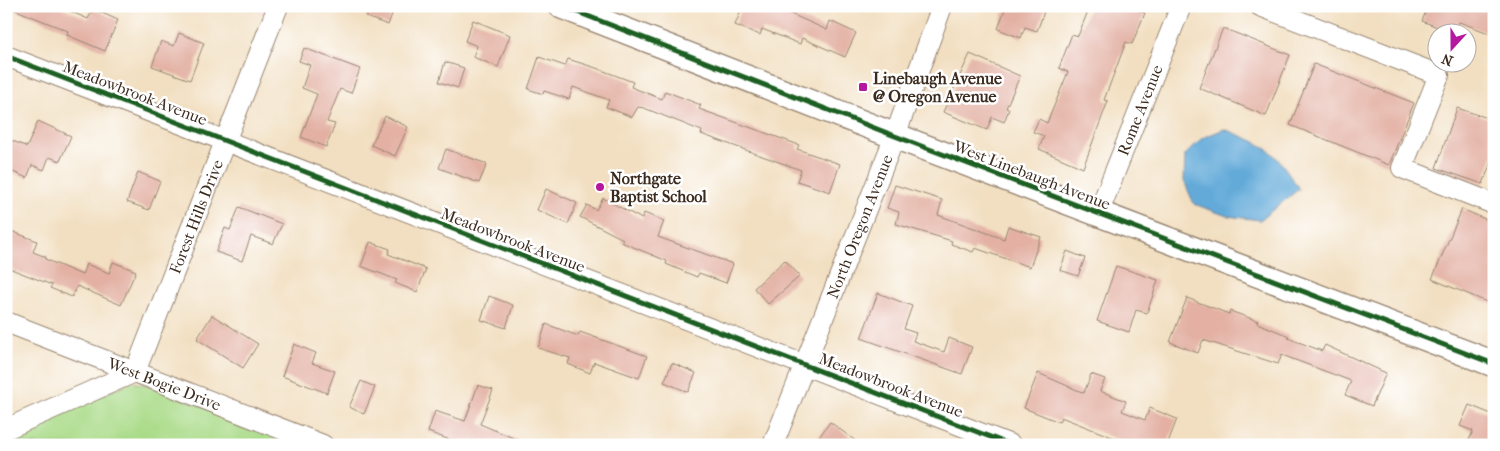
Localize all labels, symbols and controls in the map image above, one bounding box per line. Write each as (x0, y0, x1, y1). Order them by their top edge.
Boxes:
north arrow (1428, 22, 1478, 72)
text: N (1439, 50, 1456, 70)
street label: Meadowbrook Avenue (60, 57, 210, 129)
street label: Rome Avenue (1113, 62, 1166, 158)
place label: Linebaugh Avenue @ Oregon Avenue (873, 69, 1002, 107)
marker: Linebaugh Avenue @ Oregon Avenue (857, 81, 869, 93)
street label: West Linebaugh Avenue (950, 136, 1113, 214)
street label: North Oregon Avenue (822, 152, 896, 301)
street label: Forest Hills Drive (165, 157, 227, 276)
place label: Northgate Baptist School (610, 169, 707, 207)
marker: Northgate Baptist School (594, 181, 606, 193)
street label: Meadowbrook Avenue (438, 204, 588, 276)
street label: Meadowbrook Avenue (816, 349, 966, 421)
street label: West Bogie Drive (104, 353, 224, 414)

